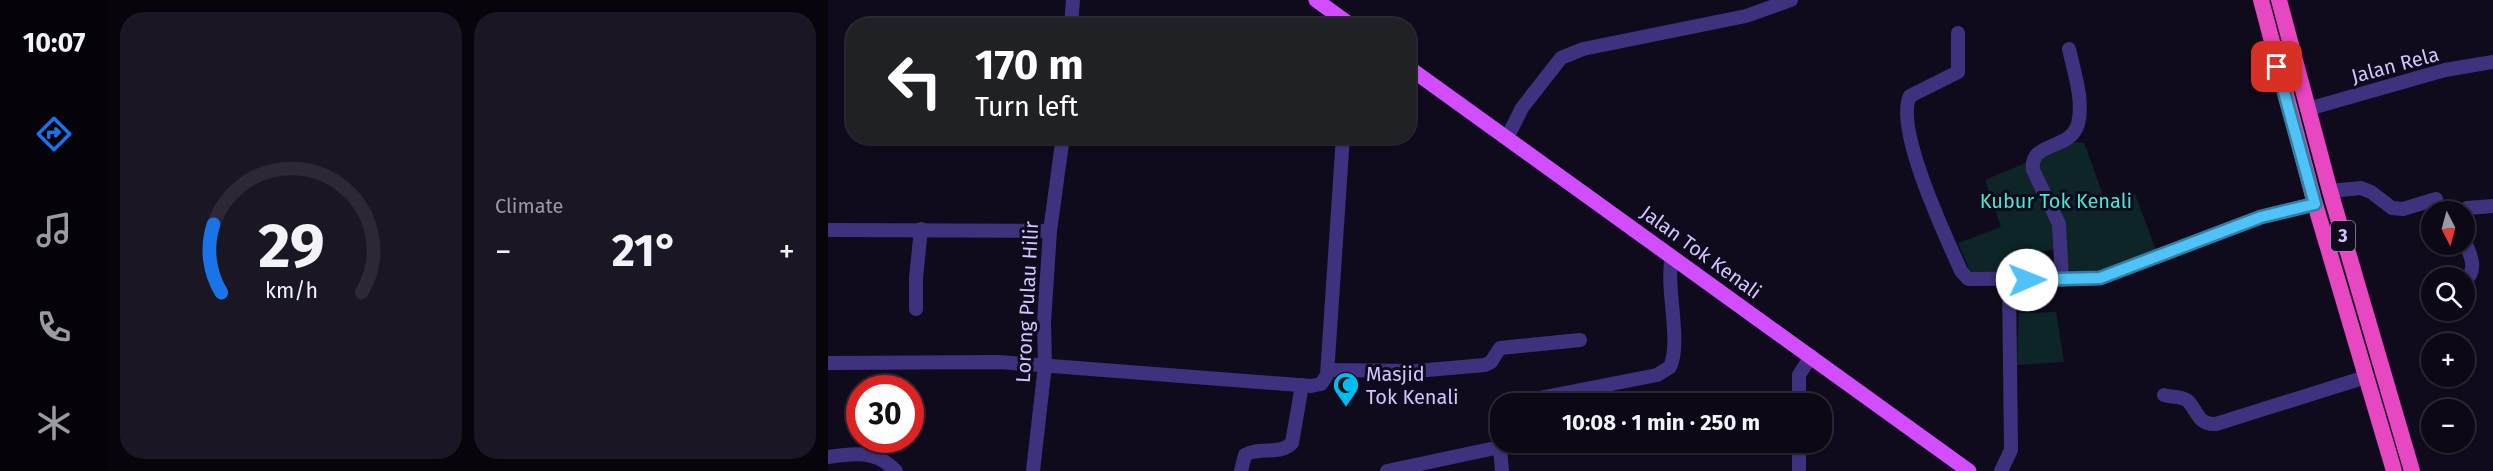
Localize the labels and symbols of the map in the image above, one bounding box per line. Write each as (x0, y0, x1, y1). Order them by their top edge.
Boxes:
pin (2251, 41, 2302, 92)
street label: Jalan Rela (2349, 42, 2441, 88)
park label: Kubur Tok Kenali (1980, 189, 2132, 213)
street label: Jalan Tok Kenali (1636, 200, 1766, 304)
north arrow (2421, 201, 2475, 255)
street label: Lorong Pulau Hilir (1011, 220, 1043, 384)
road number: 3 (2331, 221, 2355, 251)
position arrow (1995, 248, 2059, 312)
place label: Masjid Tok Kenali (1366, 362, 1459, 409)
mosque icon: Masjid Tok Kenali (1331, 370, 1361, 408)
speed limit sign: 30 (846, 375, 924, 453)

